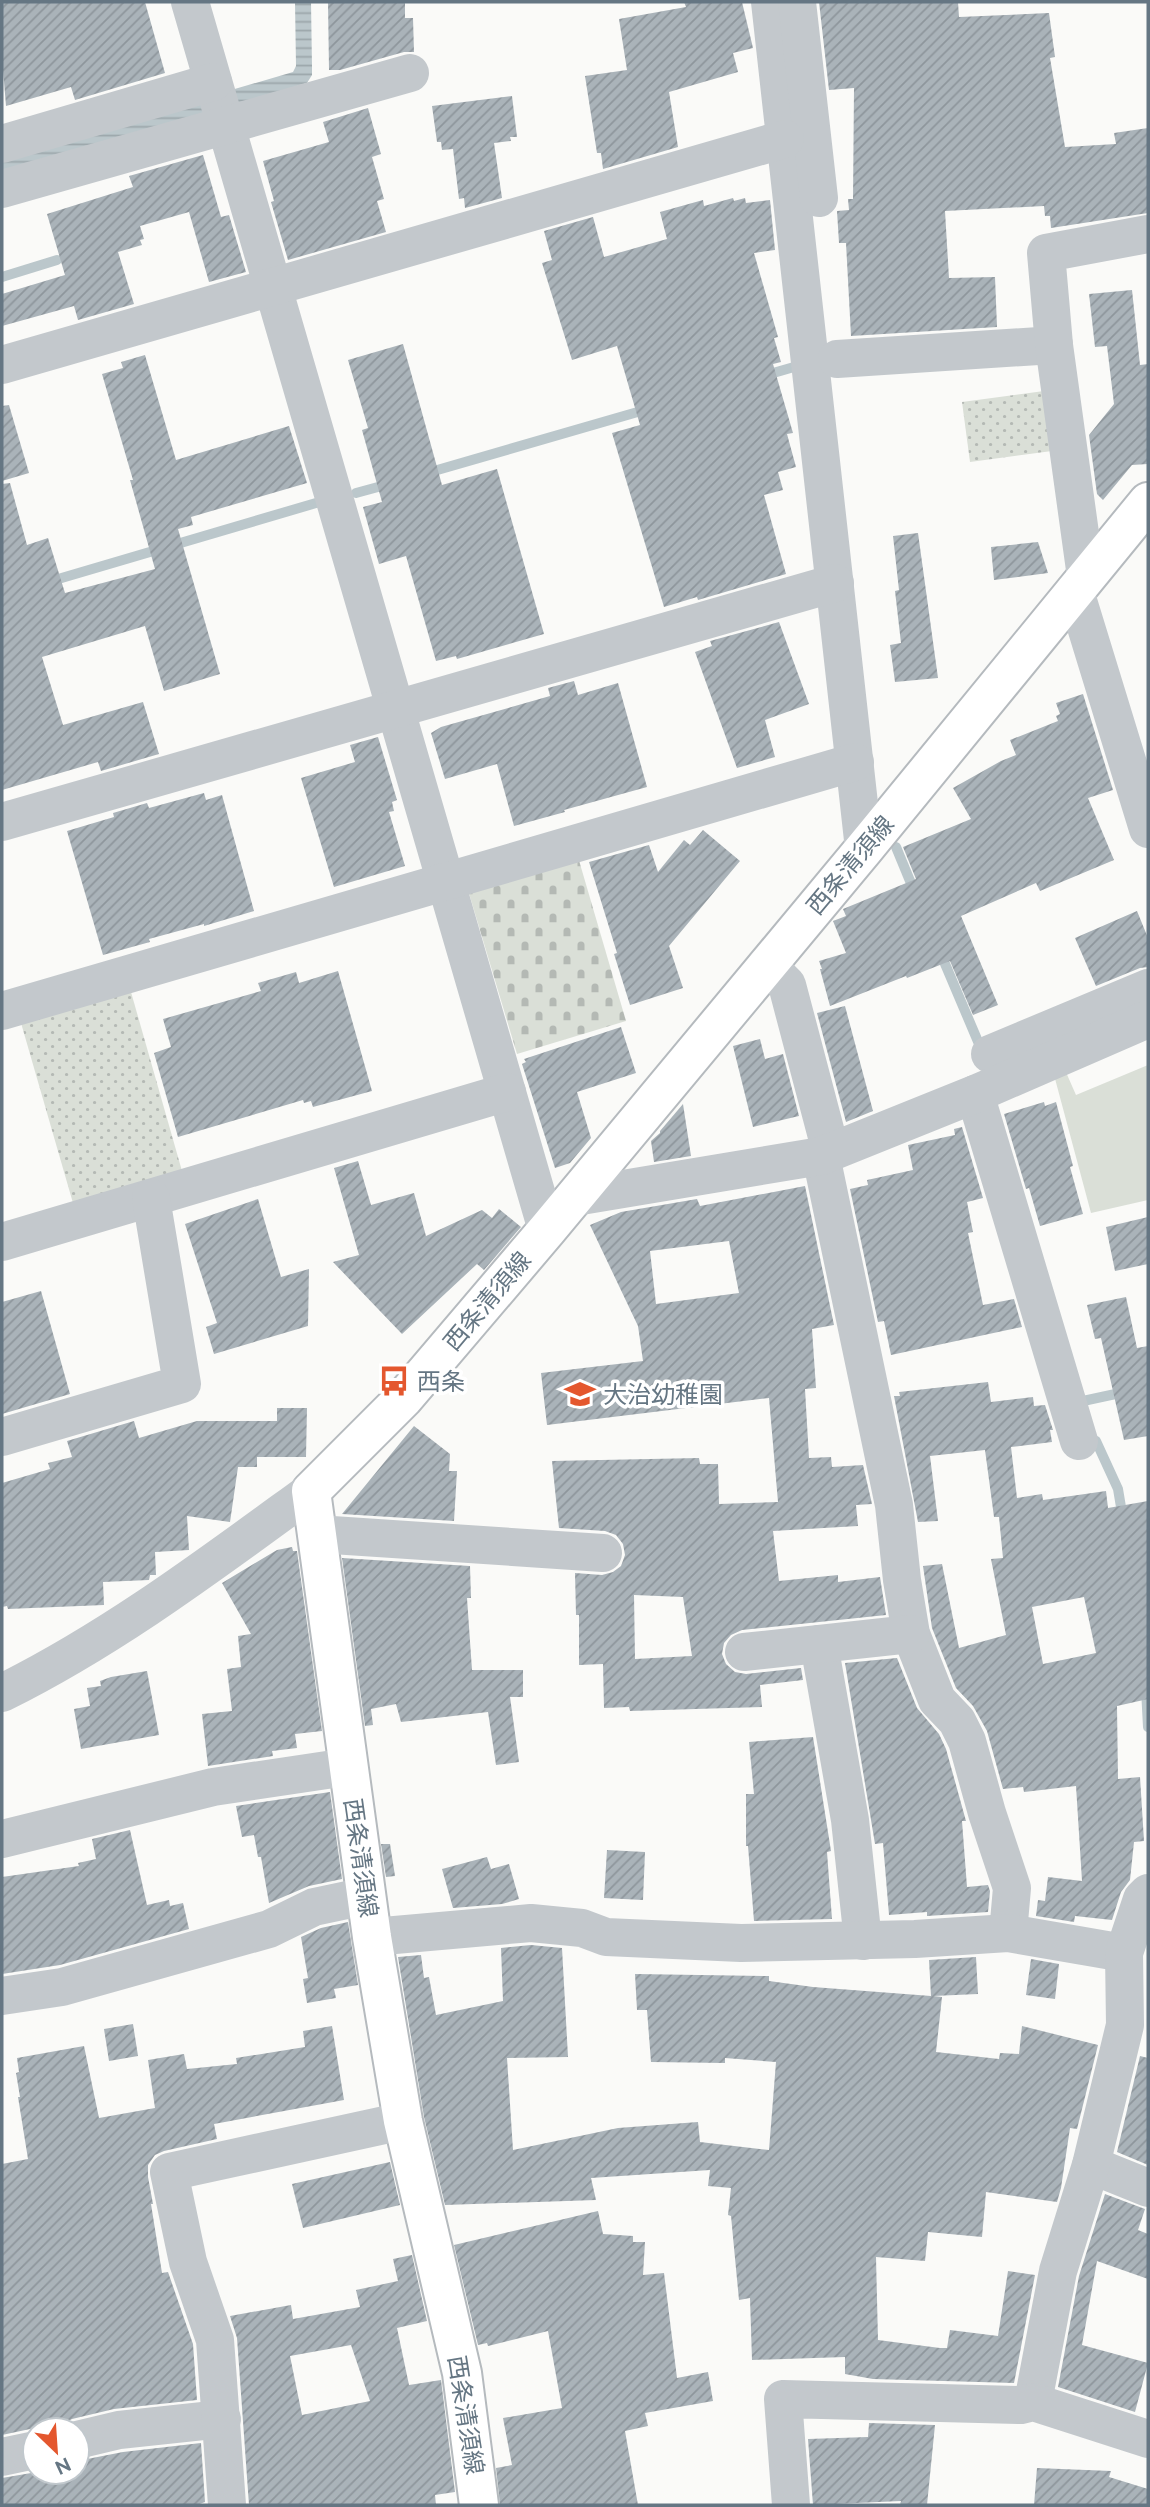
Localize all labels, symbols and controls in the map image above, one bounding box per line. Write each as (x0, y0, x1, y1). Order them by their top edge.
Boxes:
street label: 西条清須線 (800, 810, 900, 920)
street label: 西条清須線 (437, 1246, 537, 1356)
bus stop icon: 西条 (377, 1364, 411, 1398)
place label: 西条 (417, 1367, 465, 1396)
school or university icon: 大治幼稚園 (563, 1377, 597, 1411)
place label: 大治幼稚園 (603, 1380, 723, 1409)
street label: 西条清須線 (338, 1797, 384, 1919)
street label: 西条清須線 (442, 2353, 490, 2477)
north arrow (21, 2416, 91, 2486)
text: N (52, 2453, 74, 2479)

